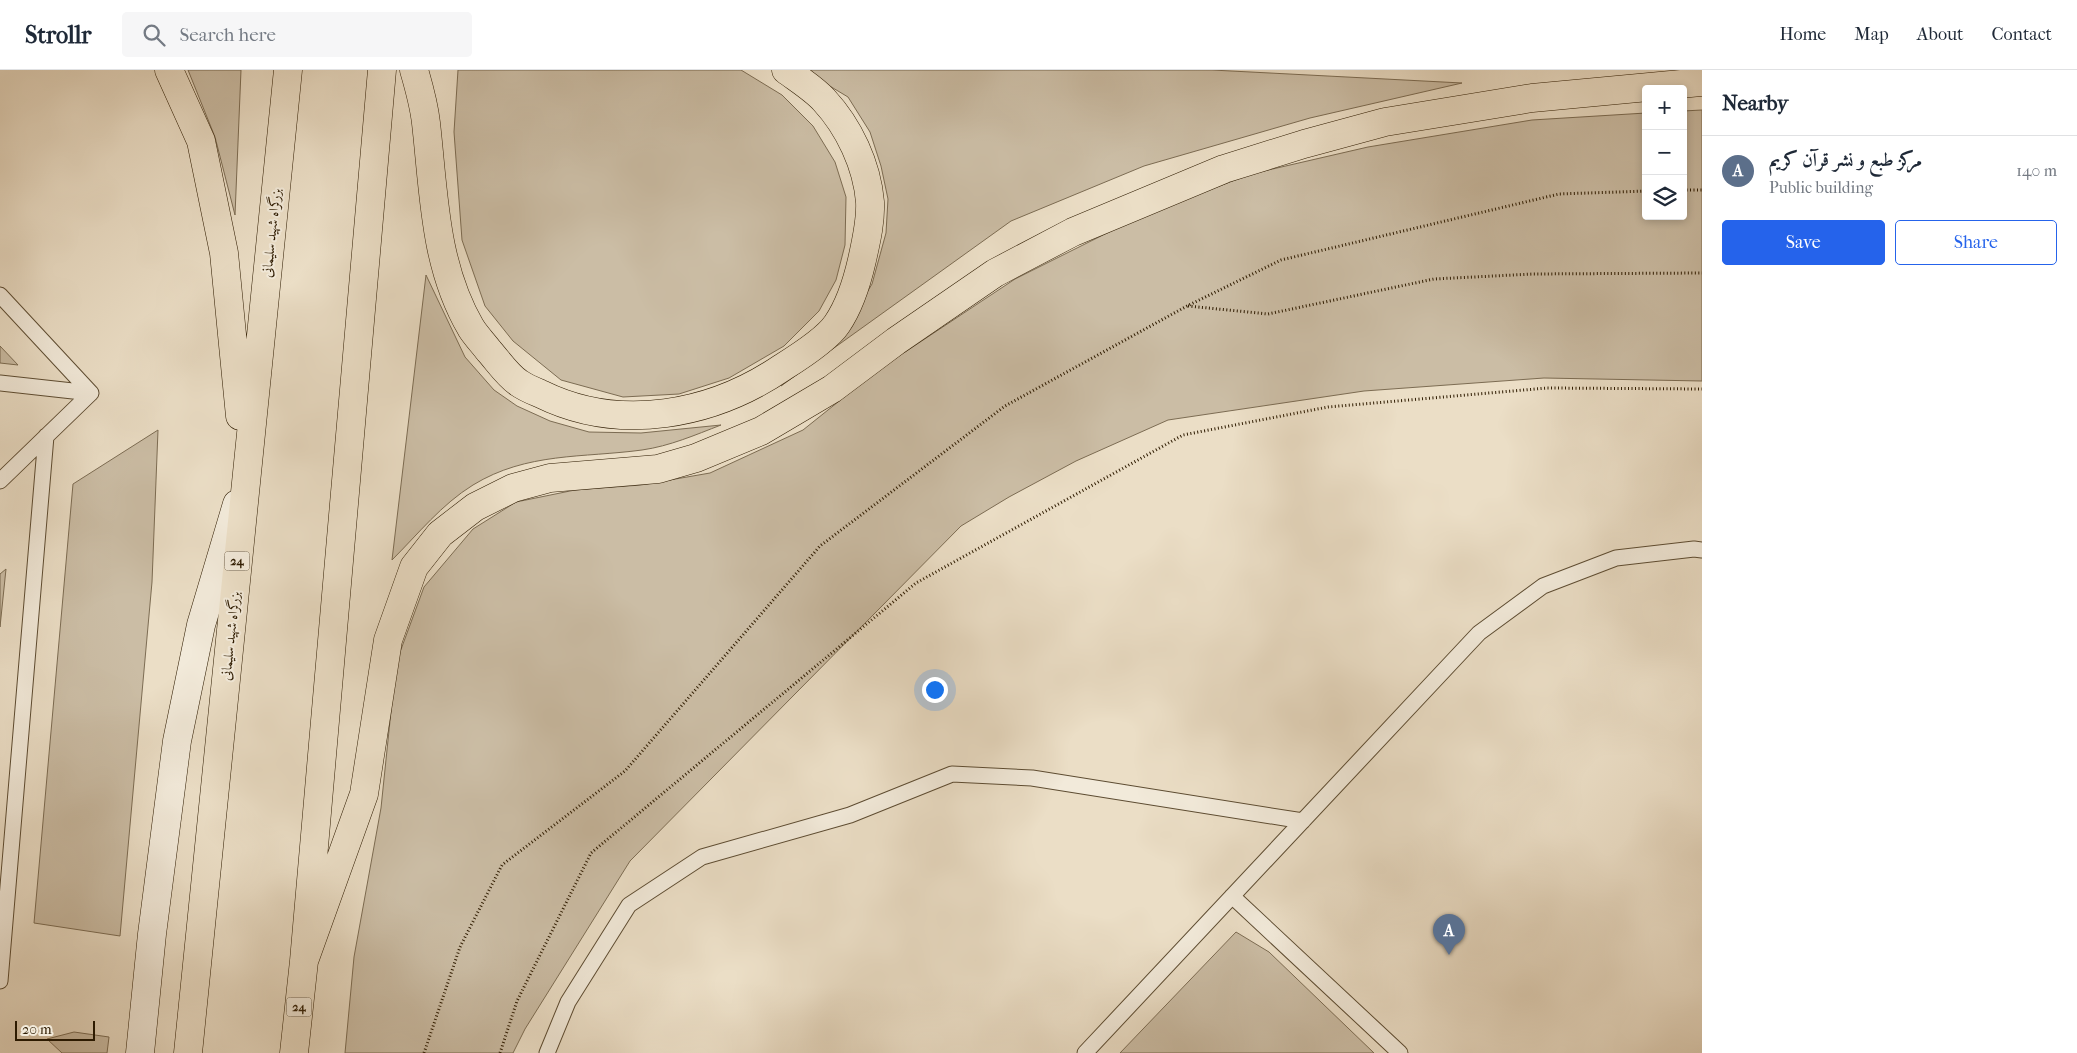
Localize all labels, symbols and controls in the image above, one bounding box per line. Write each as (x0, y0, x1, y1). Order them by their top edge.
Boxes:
search box (122, 12, 472, 57)
text: Strollr (25, 21, 92, 49)
icon: search (140, 21, 168, 49)
text: Search here (180, 24, 276, 46)
text: Home (1779, 24, 1826, 45)
text: Map (1854, 24, 1889, 45)
text: About (1917, 24, 1963, 45)
text: Contact (1991, 24, 2052, 45)
map controls (1642, 85, 1687, 220)
button: + (1642, 85, 1687, 130)
text: Nearby (1722, 91, 1788, 115)
button: − (1642, 130, 1687, 175)
text: مرکز طبع و نشر قرآن کریم (1769, 149, 1922, 171)
text: A (1733, 161, 1743, 180)
text: 140 m (2016, 161, 2057, 180)
button: layers (1642, 175, 1687, 220)
text: Public building (1769, 178, 1873, 197)
street label: بزرگراه شهید سلیمانی (257, 187, 286, 279)
button: Save (1722, 220, 1885, 265)
button: Share (1895, 220, 2057, 265)
road number: 24 (224, 552, 250, 571)
street label: بزرگراه شهید سلیمانی (216, 590, 245, 682)
your location (922, 677, 948, 703)
pin: A (1433, 914, 1465, 955)
road number: 24 (286, 998, 312, 1016)
scale bar (15, 1018, 95, 1041)
text: 20 m (22, 1021, 52, 1038)

